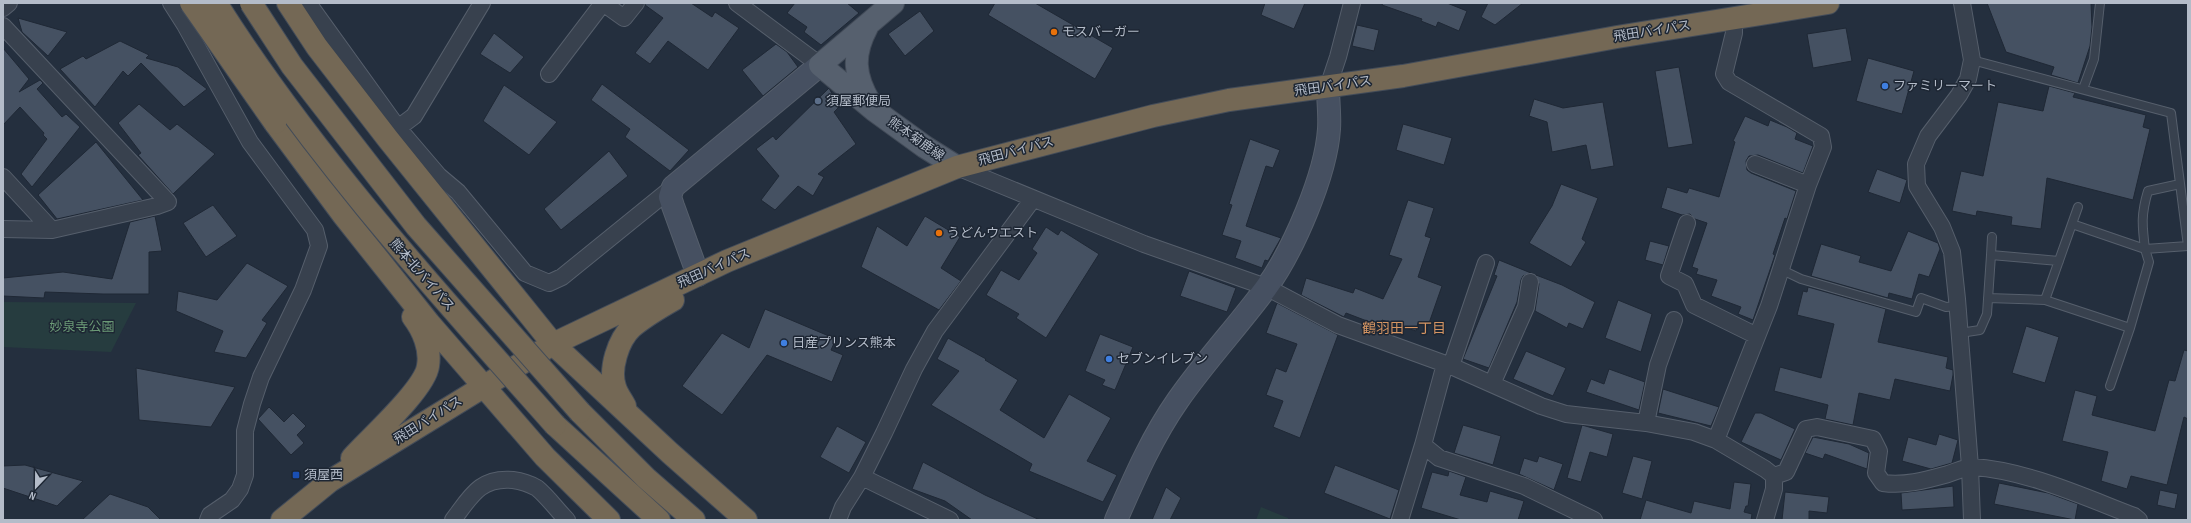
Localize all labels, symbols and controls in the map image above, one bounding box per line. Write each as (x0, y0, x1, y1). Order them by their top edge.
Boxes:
street label: 飛田バイパス (1612, 17, 1692, 45)
place label: モスバーガー (1062, 24, 1140, 40)
marker: モスバーガー (1049, 27, 1059, 37)
street label: 飛田バイパス (1293, 73, 1373, 99)
place label: ファミリーマート (1893, 78, 1997, 94)
marker: ファミリーマート (1880, 81, 1890, 91)
place label: 須屋郵便局 (826, 93, 891, 109)
marker: 須屋郵便局 (813, 96, 823, 106)
street label: 熊本菊鹿線 (885, 114, 947, 164)
street label: 飛田バイパス (976, 133, 1056, 169)
place label: うどんウエスト (947, 225, 1038, 241)
marker: うどんウエスト (934, 228, 944, 238)
street label: 熊本北バイパス (386, 236, 458, 314)
street label: 飛田バイパス (675, 245, 753, 291)
park label: 妙泉寺公園 (49, 319, 115, 335)
district label: 鶴羽田一丁目 (1362, 320, 1446, 337)
place label: 日産プリンス熊本 (792, 335, 896, 351)
marker: 日産プリンス熊本 (779, 338, 789, 348)
place label: セブンイレブン (1117, 351, 1208, 367)
marker: セブンイレブン (1104, 354, 1114, 364)
street label: 飛田バイパス (391, 393, 465, 447)
north arrow (16, 467, 56, 507)
place label: 須屋西 (304, 467, 343, 483)
marker: 須屋西 (291, 470, 301, 480)
text: N (27, 489, 38, 503)

